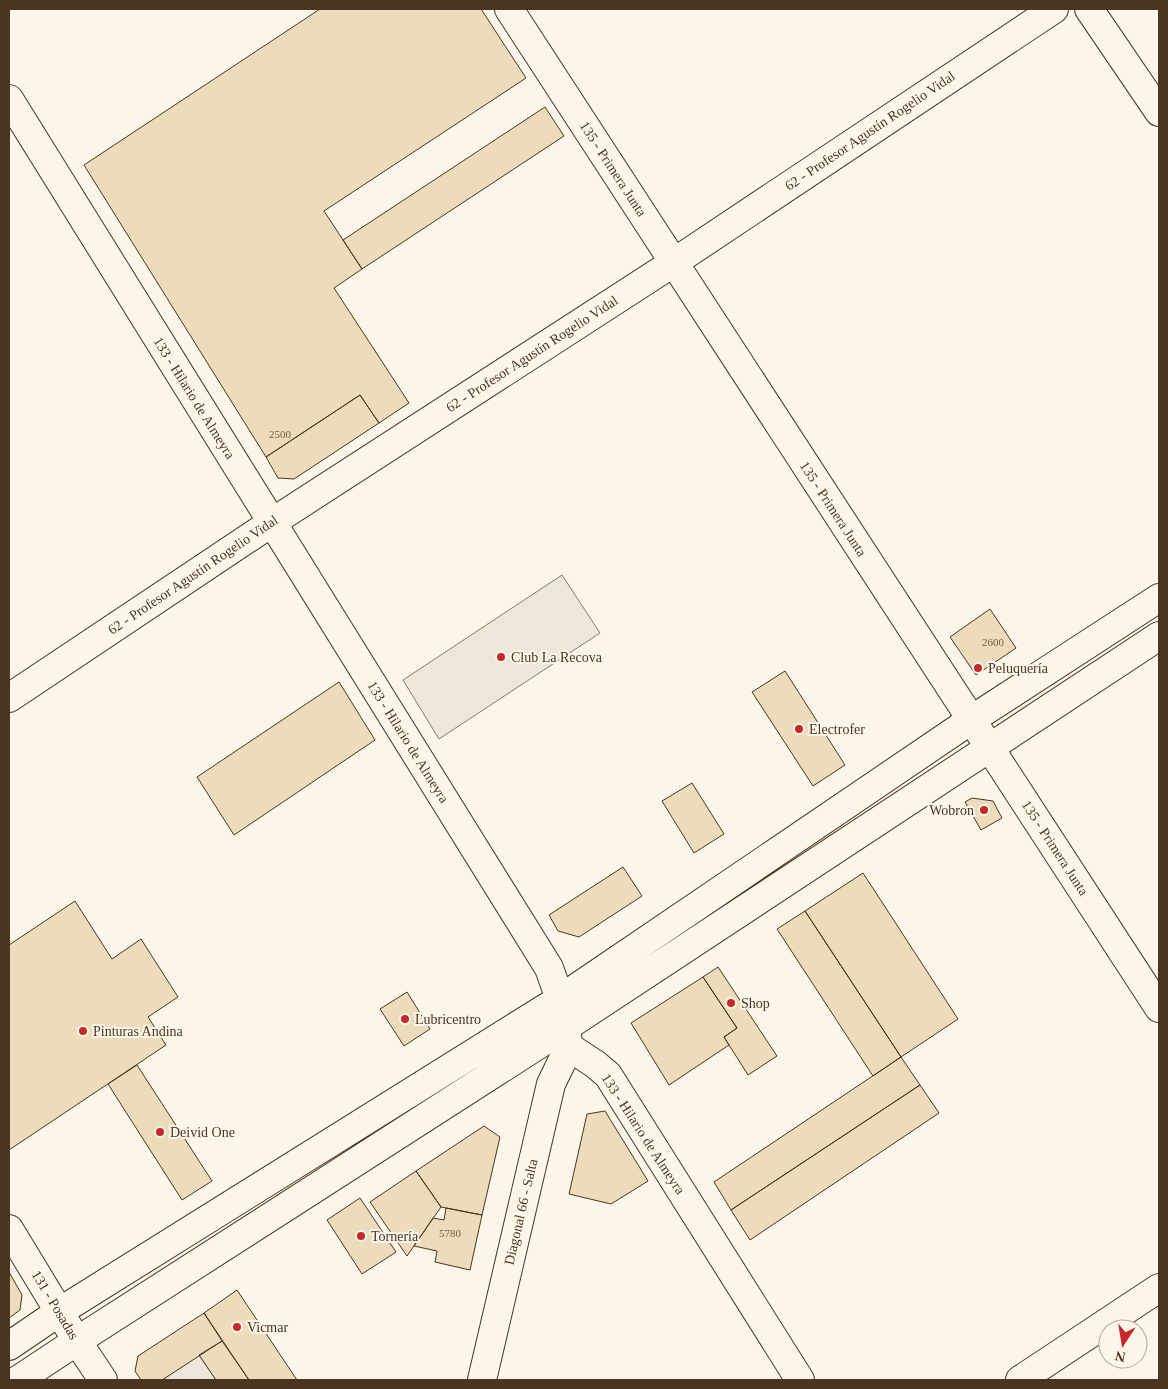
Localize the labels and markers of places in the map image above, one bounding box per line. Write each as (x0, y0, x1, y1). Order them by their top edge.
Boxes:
place label: Club La Recova (511, 650, 603, 665)
marker: Club La Recova (495, 651, 507, 663)
place label: Peluquería (988, 661, 1049, 676)
marker: Peluquería (972, 662, 984, 674)
place label: Electrofer (809, 722, 865, 737)
marker: Electrofer (793, 723, 805, 735)
place label: Wobron (929, 803, 974, 818)
marker: Wobron (978, 804, 990, 816)
place label: Shop (741, 996, 770, 1011)
marker: Shop (725, 997, 737, 1009)
place label: Lubricentro (415, 1012, 481, 1027)
marker: Lubricentro (399, 1013, 411, 1025)
place label: Pinturas Andina (93, 1024, 184, 1039)
marker: Pinturas Andina (77, 1025, 89, 1037)
place label: Deivid One (170, 1125, 235, 1140)
marker: Deivid One (154, 1126, 166, 1138)
place label: Tornería (371, 1229, 419, 1244)
marker: Tornería (355, 1230, 367, 1242)
place label: Vicmar (247, 1320, 288, 1335)
marker: Vicmar (231, 1321, 243, 1333)

